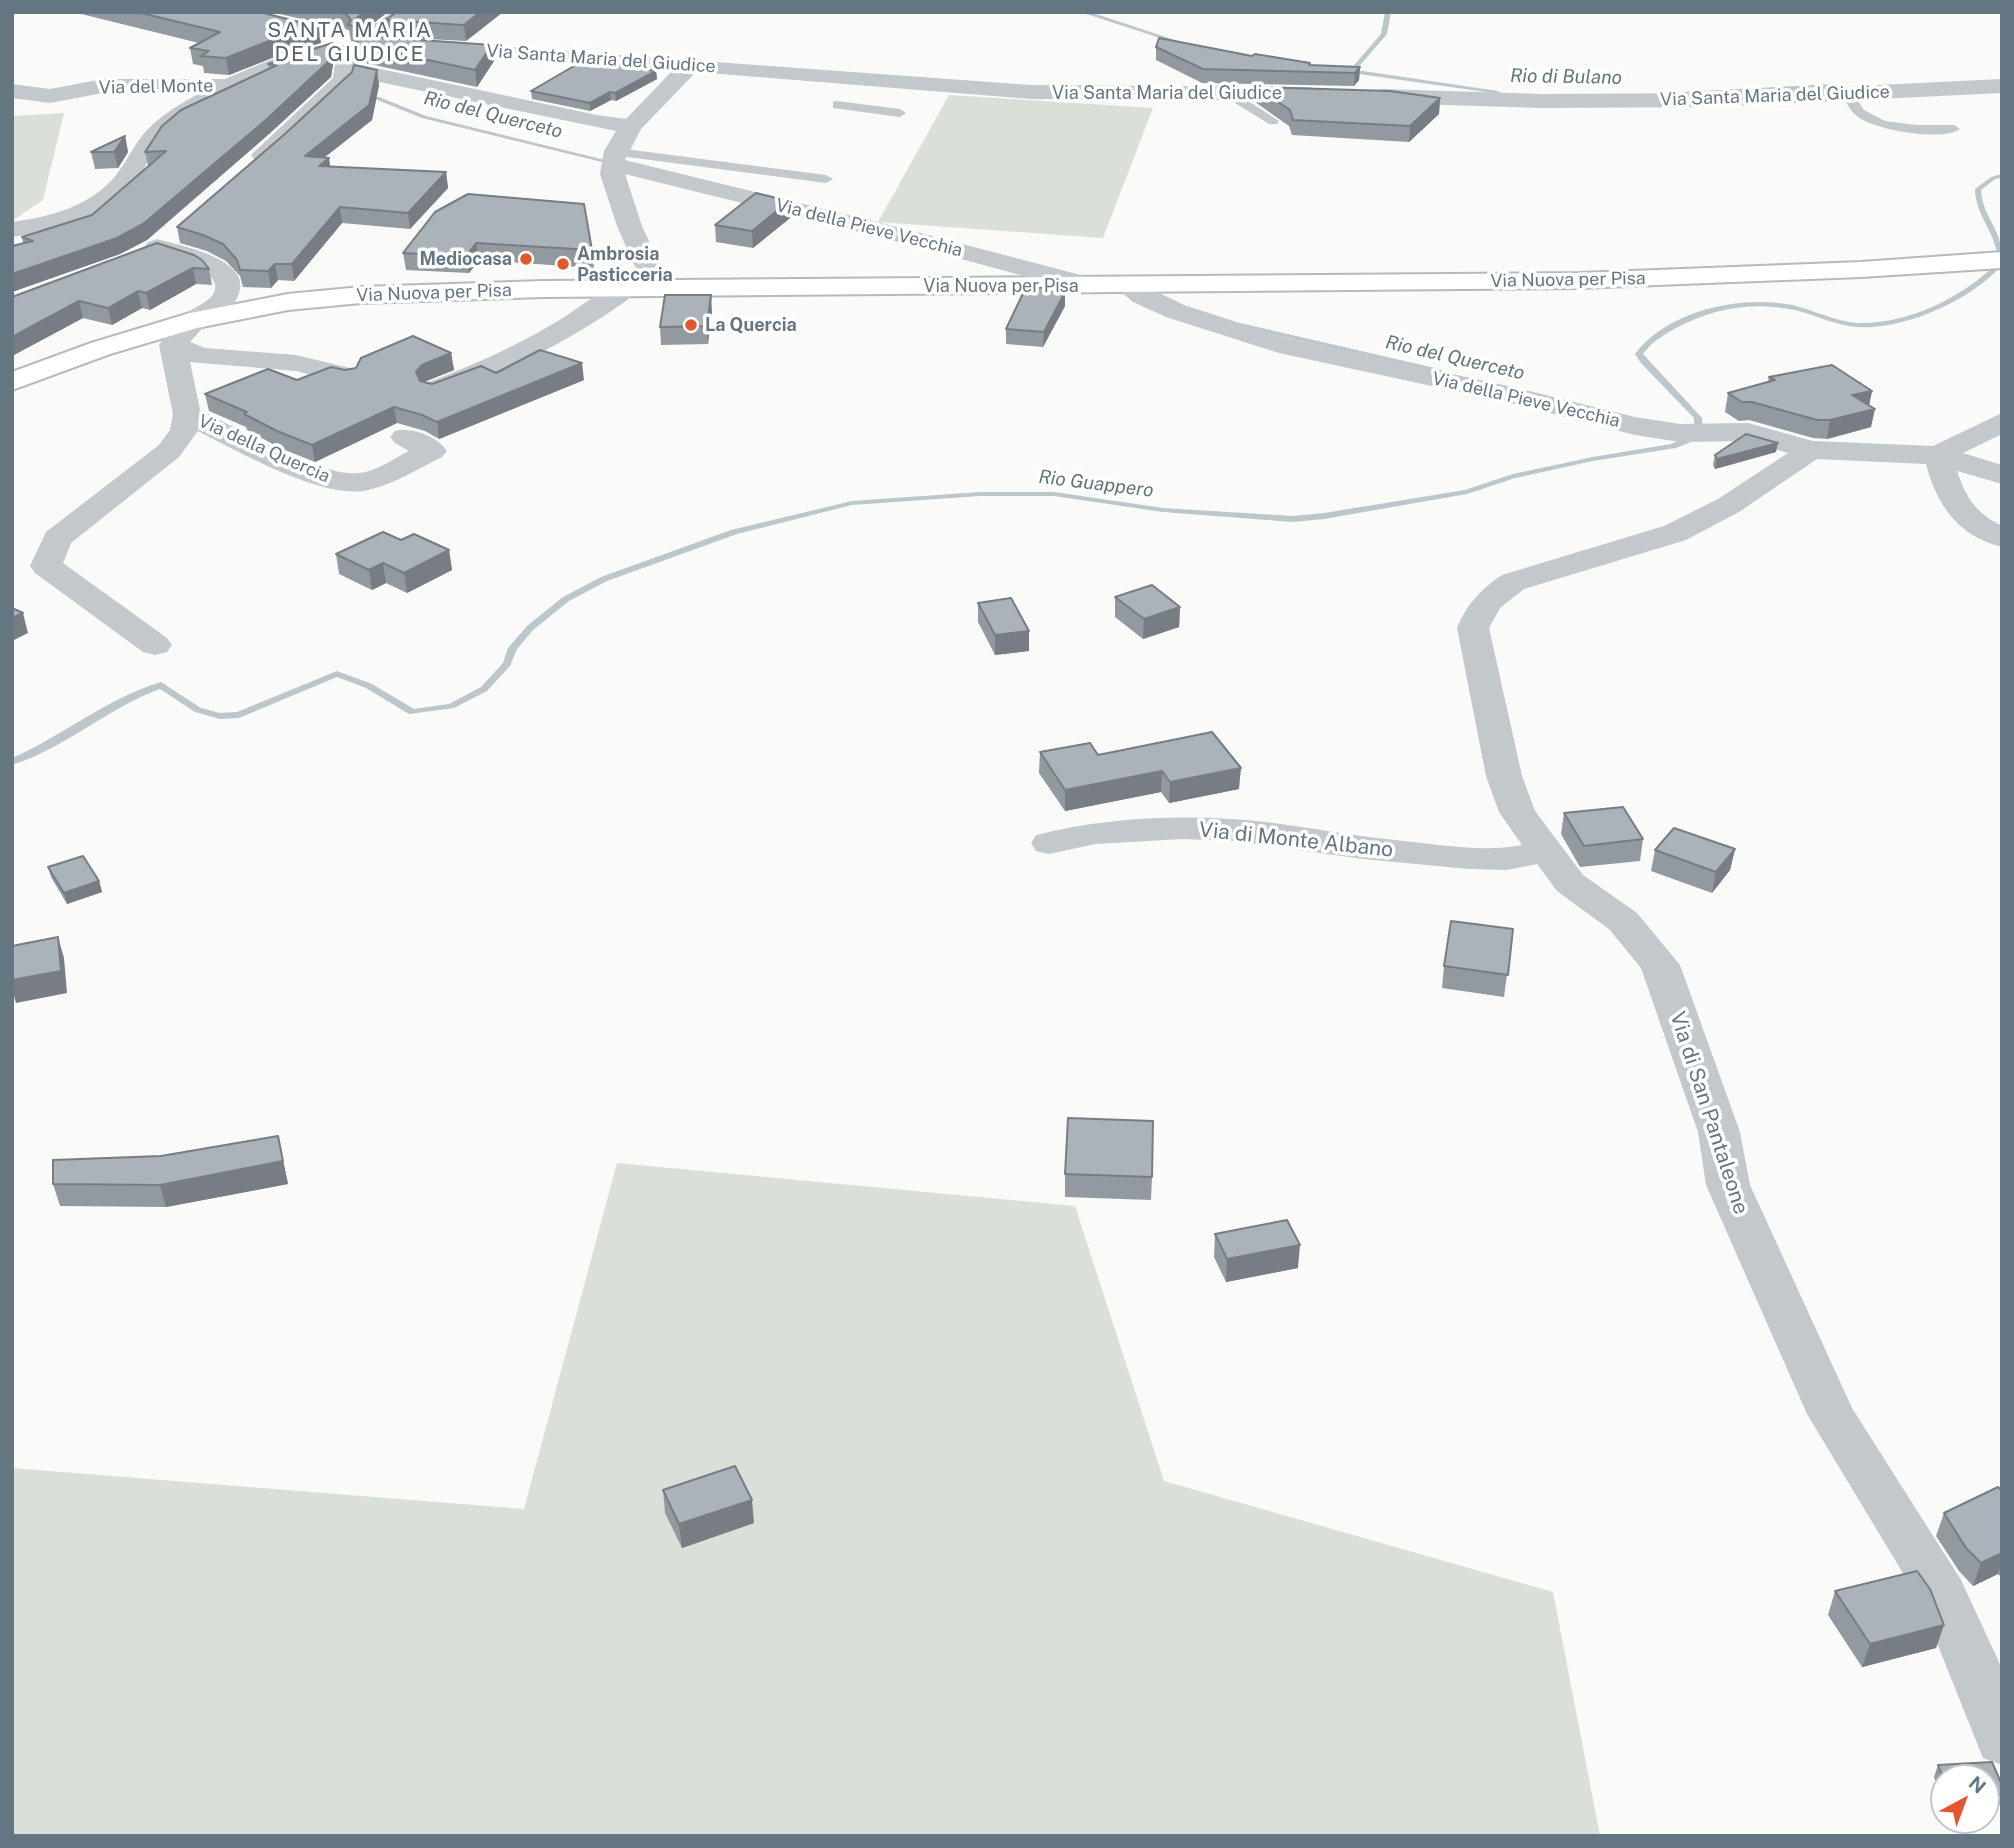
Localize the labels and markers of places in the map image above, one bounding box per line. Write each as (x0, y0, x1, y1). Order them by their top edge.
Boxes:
place label: Ambrosia Pasticceria (577, 243, 673, 286)
place label: Mediocasa (420, 248, 512, 270)
marker: Mediocasa (518, 251, 534, 267)
marker: Ambrosia Pasticceria (555, 256, 571, 272)
place label: La Quercia (705, 314, 797, 336)
marker: La Quercia (683, 317, 699, 333)

